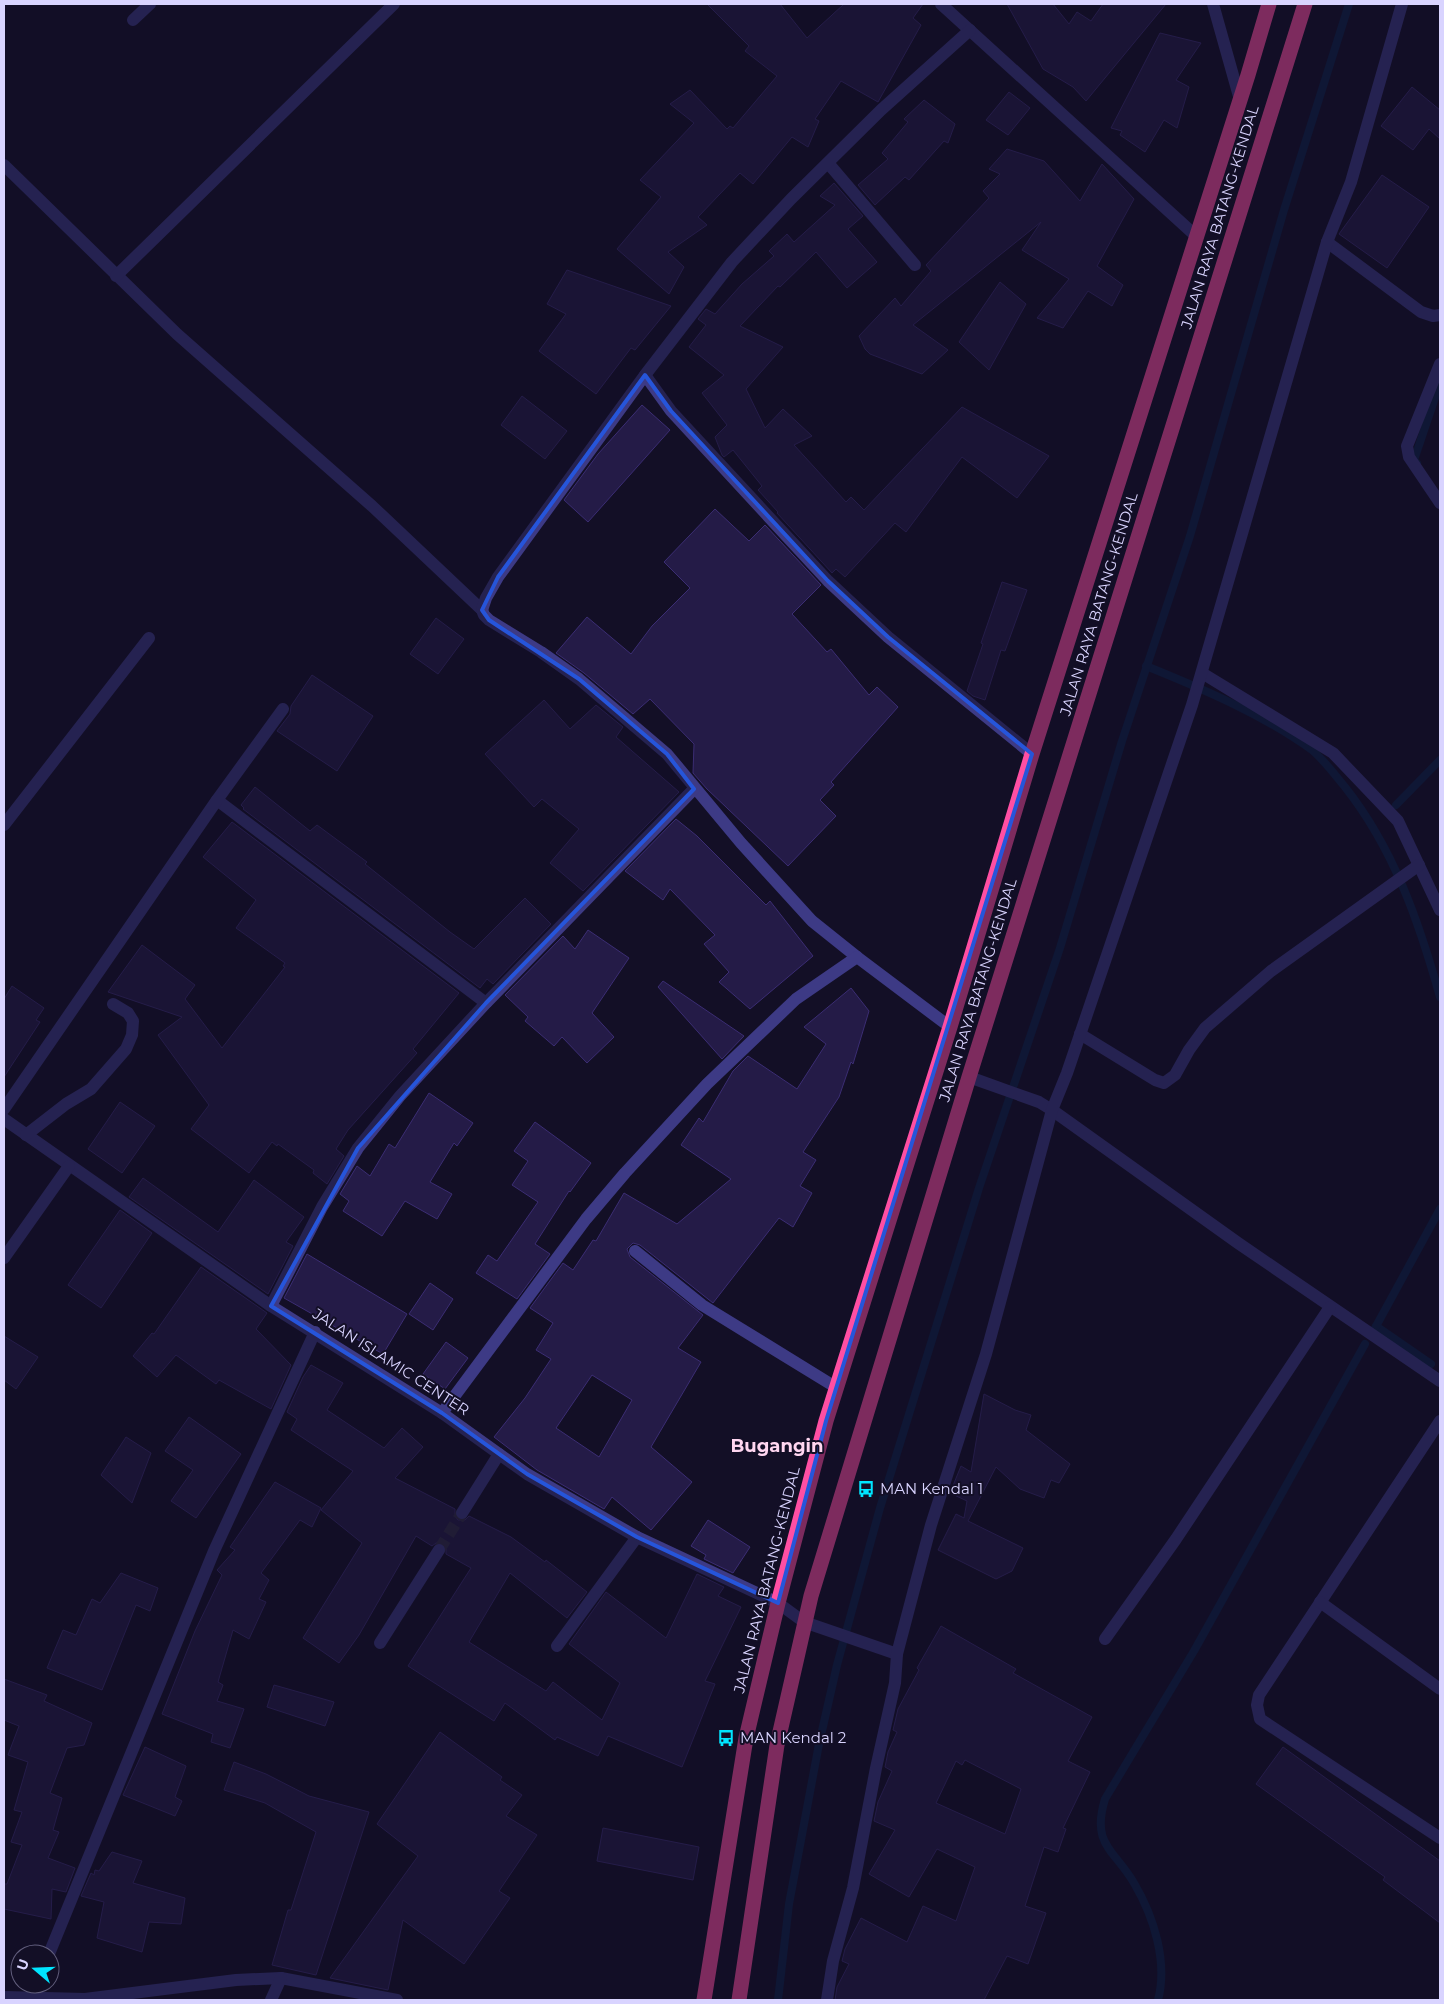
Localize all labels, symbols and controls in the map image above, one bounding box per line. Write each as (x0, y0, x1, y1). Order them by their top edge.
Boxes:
street label: JALAN RAYA BATANG-KENDAL (1176, 103, 1263, 332)
street label: JALAN RAYA BATANG-KENDAL (1055, 490, 1142, 719)
street label: JALAN RAYA BATANG-KENDAL (934, 876, 1021, 1105)
street label: JALAN ISLAMIC CENTER (309, 1303, 473, 1419)
district label: Bugangin (731, 1435, 823, 1457)
street label: JALAN RAYA BATANG-KENDAL (729, 1465, 804, 1696)
bus stop icon: MAN Kendal 1 (856, 1479, 876, 1499)
place label: MAN Kendal 1 (880, 1479, 983, 1498)
bus stop icon: MAN Kendal 2 (716, 1728, 736, 1748)
place label: MAN Kendal 2 (740, 1728, 846, 1747)
north arrow (10, 1944, 60, 1994)
text: U (12, 1957, 33, 1973)

